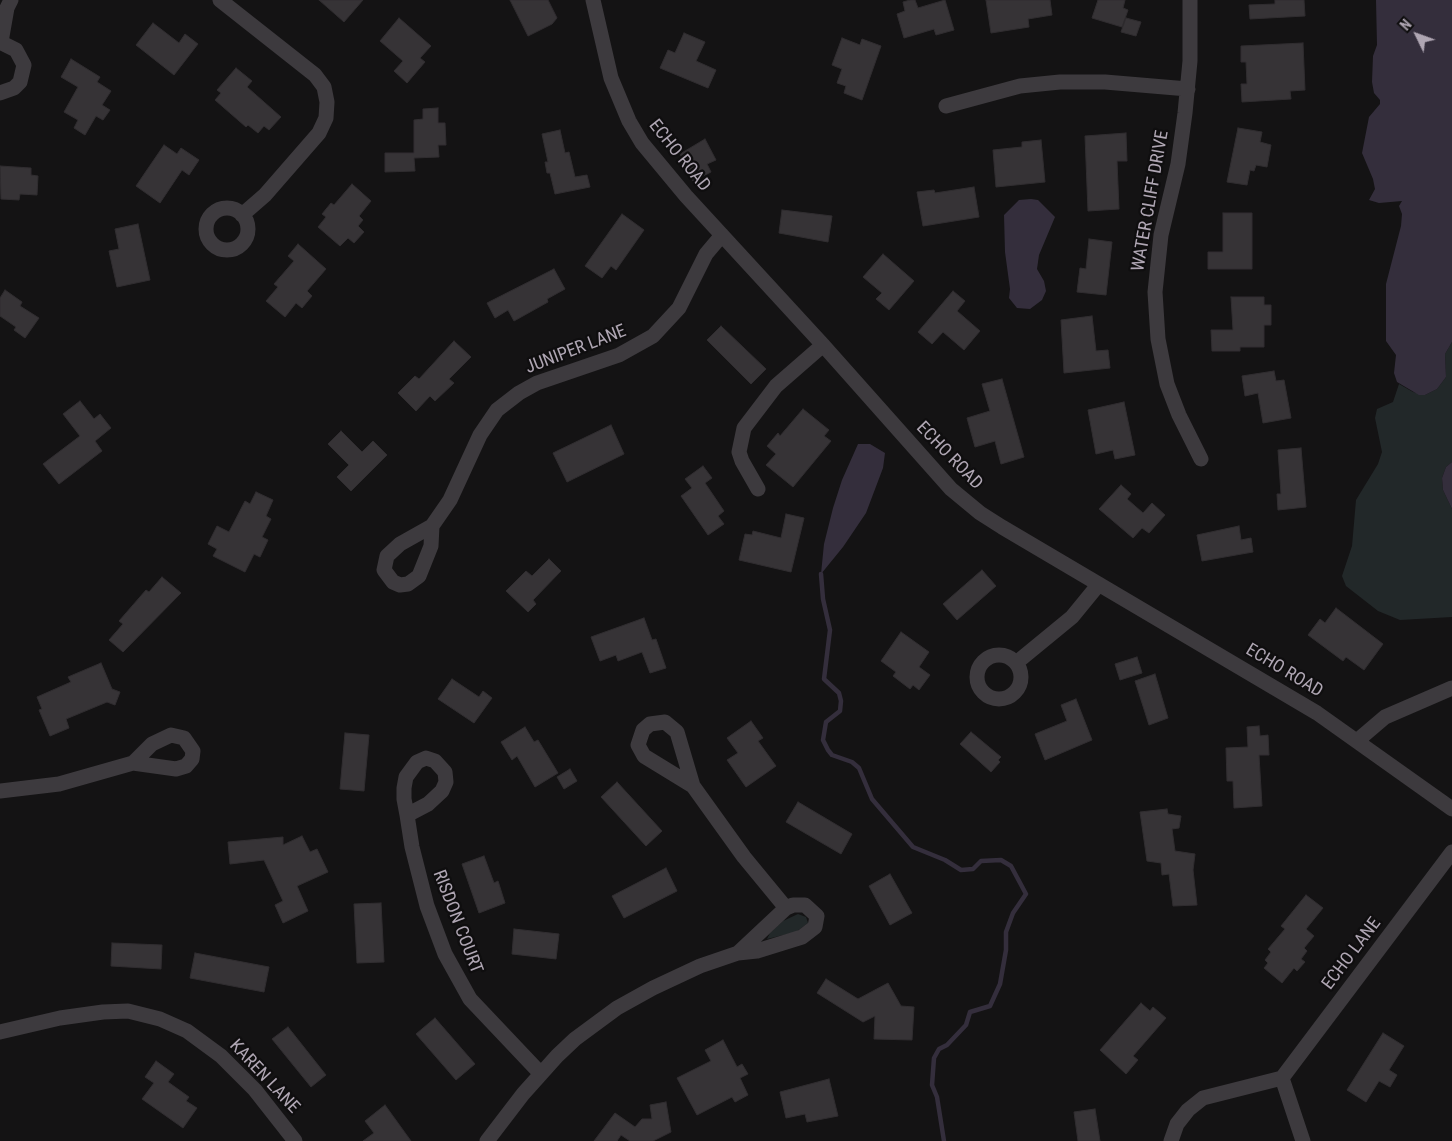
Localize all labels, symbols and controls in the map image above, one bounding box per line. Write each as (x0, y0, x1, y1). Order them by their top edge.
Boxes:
north arrow (1392, 10, 1442, 60)
text: N (1397, 16, 1415, 34)
street label: ECHO ROAD (644, 116, 714, 196)
street label: WATER CLIFF DRIVE (1128, 129, 1174, 273)
street label: JUNIPER LANE (523, 321, 629, 379)
street label: ECHO ROAD (911, 418, 987, 494)
street label: ECHO ROAD (1242, 640, 1326, 702)
street label: RISDON COURT (427, 867, 487, 977)
street label: ECHO LANE (1318, 914, 1386, 994)
street label: KAREN LANE (224, 1036, 304, 1118)

